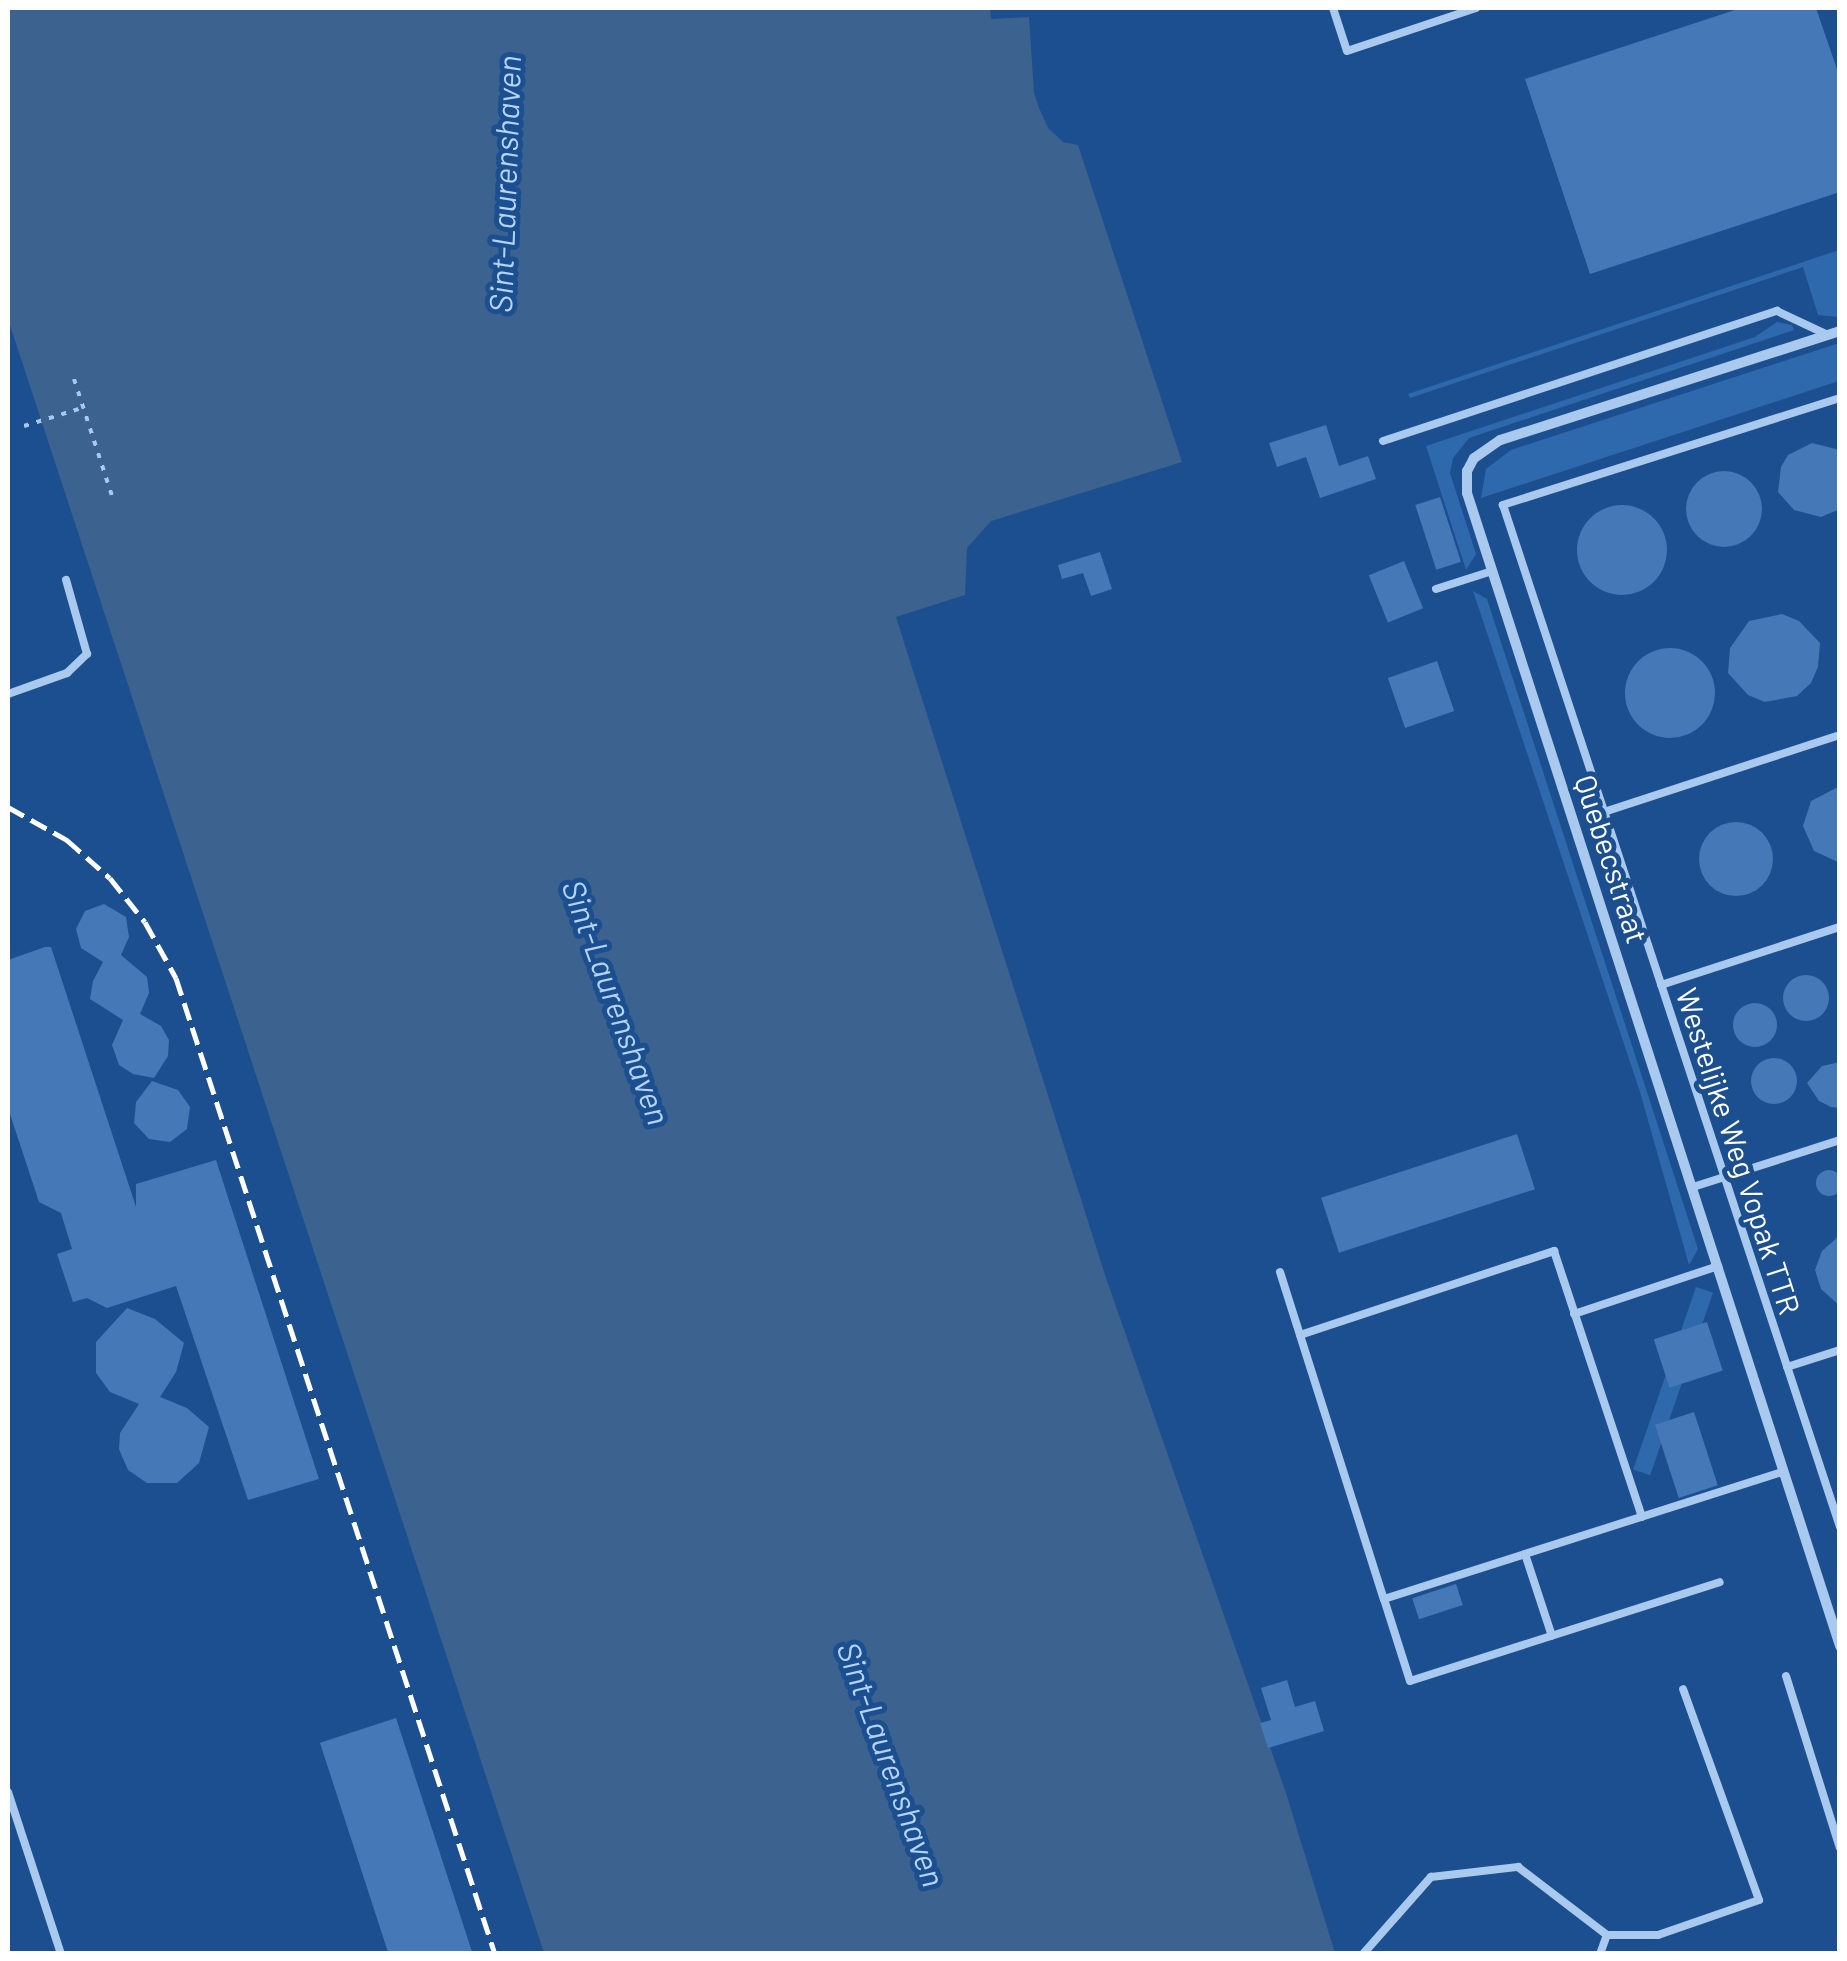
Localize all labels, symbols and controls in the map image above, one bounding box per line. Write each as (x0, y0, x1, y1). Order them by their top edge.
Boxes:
water label: Sint-Laurenshaven (480, 55, 528, 313)
street label: Quebecstraat (1568, 770, 1656, 948)
water label: Sint-Laurenshaven (555, 874, 679, 1130)
street label: Westelijke Weg Vopak TTR (1669, 983, 1809, 1319)
water label: Sint-Laurenshaven (830, 1636, 954, 1892)

